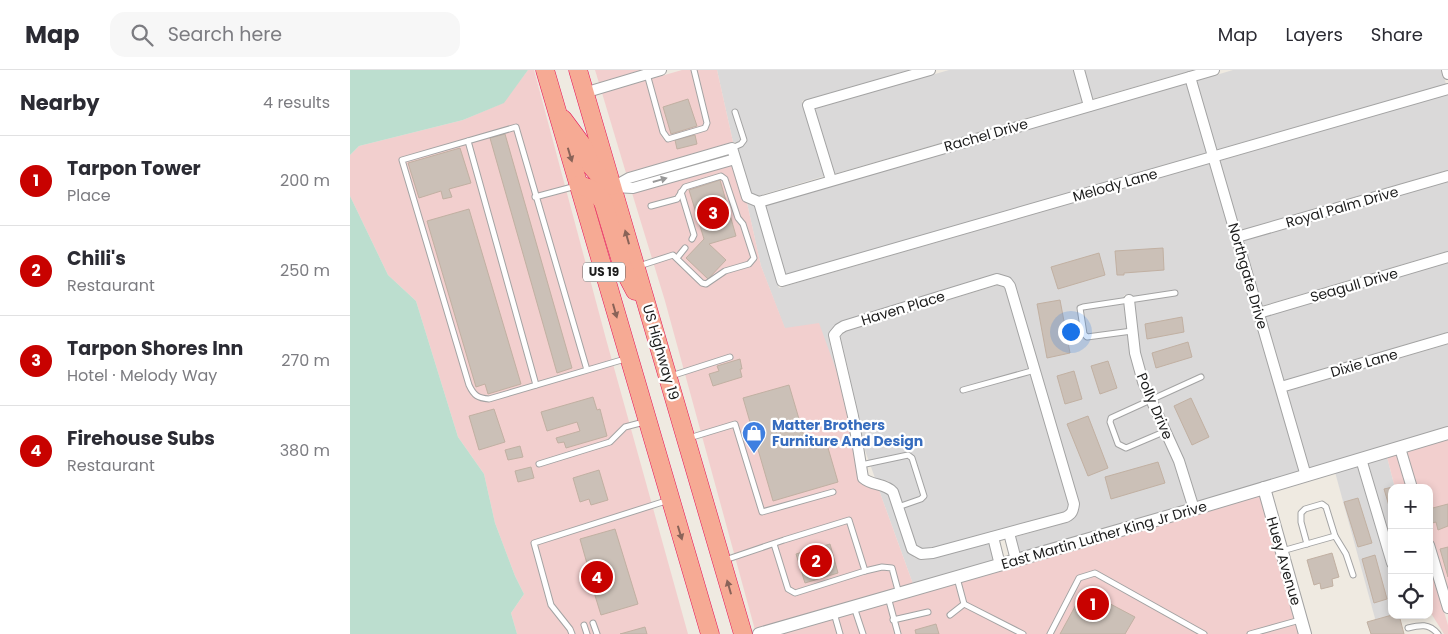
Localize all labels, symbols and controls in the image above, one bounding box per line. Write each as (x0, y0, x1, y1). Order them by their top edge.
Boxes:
search box (110, 12, 460, 57)
text: Map (25, 18, 80, 51)
icon: search (128, 21, 156, 49)
text: Search here (168, 21, 282, 48)
text: Map (1218, 22, 1258, 47)
text: Layers (1286, 22, 1343, 47)
text: Share (1371, 22, 1423, 47)
text: Nearby (20, 88, 100, 117)
text: 4 results (263, 91, 330, 114)
street label: Rachel Drive (942, 113, 1031, 157)
one-way arrow (566, 148, 574, 163)
text: Tarpon Tower (67, 155, 201, 182)
street label: Melody Lane (1070, 163, 1160, 207)
text: 1 (33, 169, 39, 192)
text: 200 m (280, 169, 330, 192)
one-way arrow (653, 176, 668, 184)
street label: Royal Palm Drive (1283, 181, 1401, 233)
text: Place (67, 184, 111, 207)
pin: 3 (697, 194, 729, 232)
street label: Northgate Drive (1223, 221, 1273, 332)
one-way arrow (623, 229, 631, 244)
text: Chili's (67, 245, 126, 272)
text: 2 (31, 259, 41, 282)
text: 250 m (280, 259, 330, 282)
road number: US 19 (583, 262, 625, 282)
street label: Seagull Drive (1308, 263, 1401, 307)
text: Restaurant (67, 274, 155, 297)
street label: Haven Place (859, 286, 948, 330)
street label: US Highway 19 (638, 302, 684, 402)
one-way arrow (611, 304, 619, 319)
your location (1058, 319, 1084, 345)
text: Tarpon Shores Inn (67, 335, 243, 362)
street label: Dixie Lane (1328, 344, 1400, 382)
text: 3 (31, 349, 41, 372)
text: 270 m (281, 349, 330, 372)
text: Hotel · Melody Way (67, 364, 217, 387)
street label: Polly Drive (1132, 370, 1178, 443)
place label: Matter Brothers Furniture And Design (772, 415, 923, 451)
shop icon: Matter Brothers Furniture And Design (741, 420, 767, 454)
text: Firehouse Subs (67, 425, 215, 452)
text: 4 (31, 439, 41, 462)
text: 380 m (280, 439, 330, 462)
text: Restaurant (67, 454, 155, 477)
map controls (1388, 484, 1433, 619)
button: + (1388, 484, 1433, 529)
street label: East Martin Luther King Jr Drive (999, 496, 1209, 574)
street label: Huey Avenue (1262, 514, 1306, 608)
one-way arrow (676, 525, 684, 540)
button: − (1388, 529, 1433, 574)
pin: 2 (800, 542, 832, 580)
pin: 4 (581, 558, 613, 596)
button: locate (1388, 574, 1433, 619)
one-way arrow (725, 580, 733, 595)
pin: 1 (1077, 585, 1109, 623)

